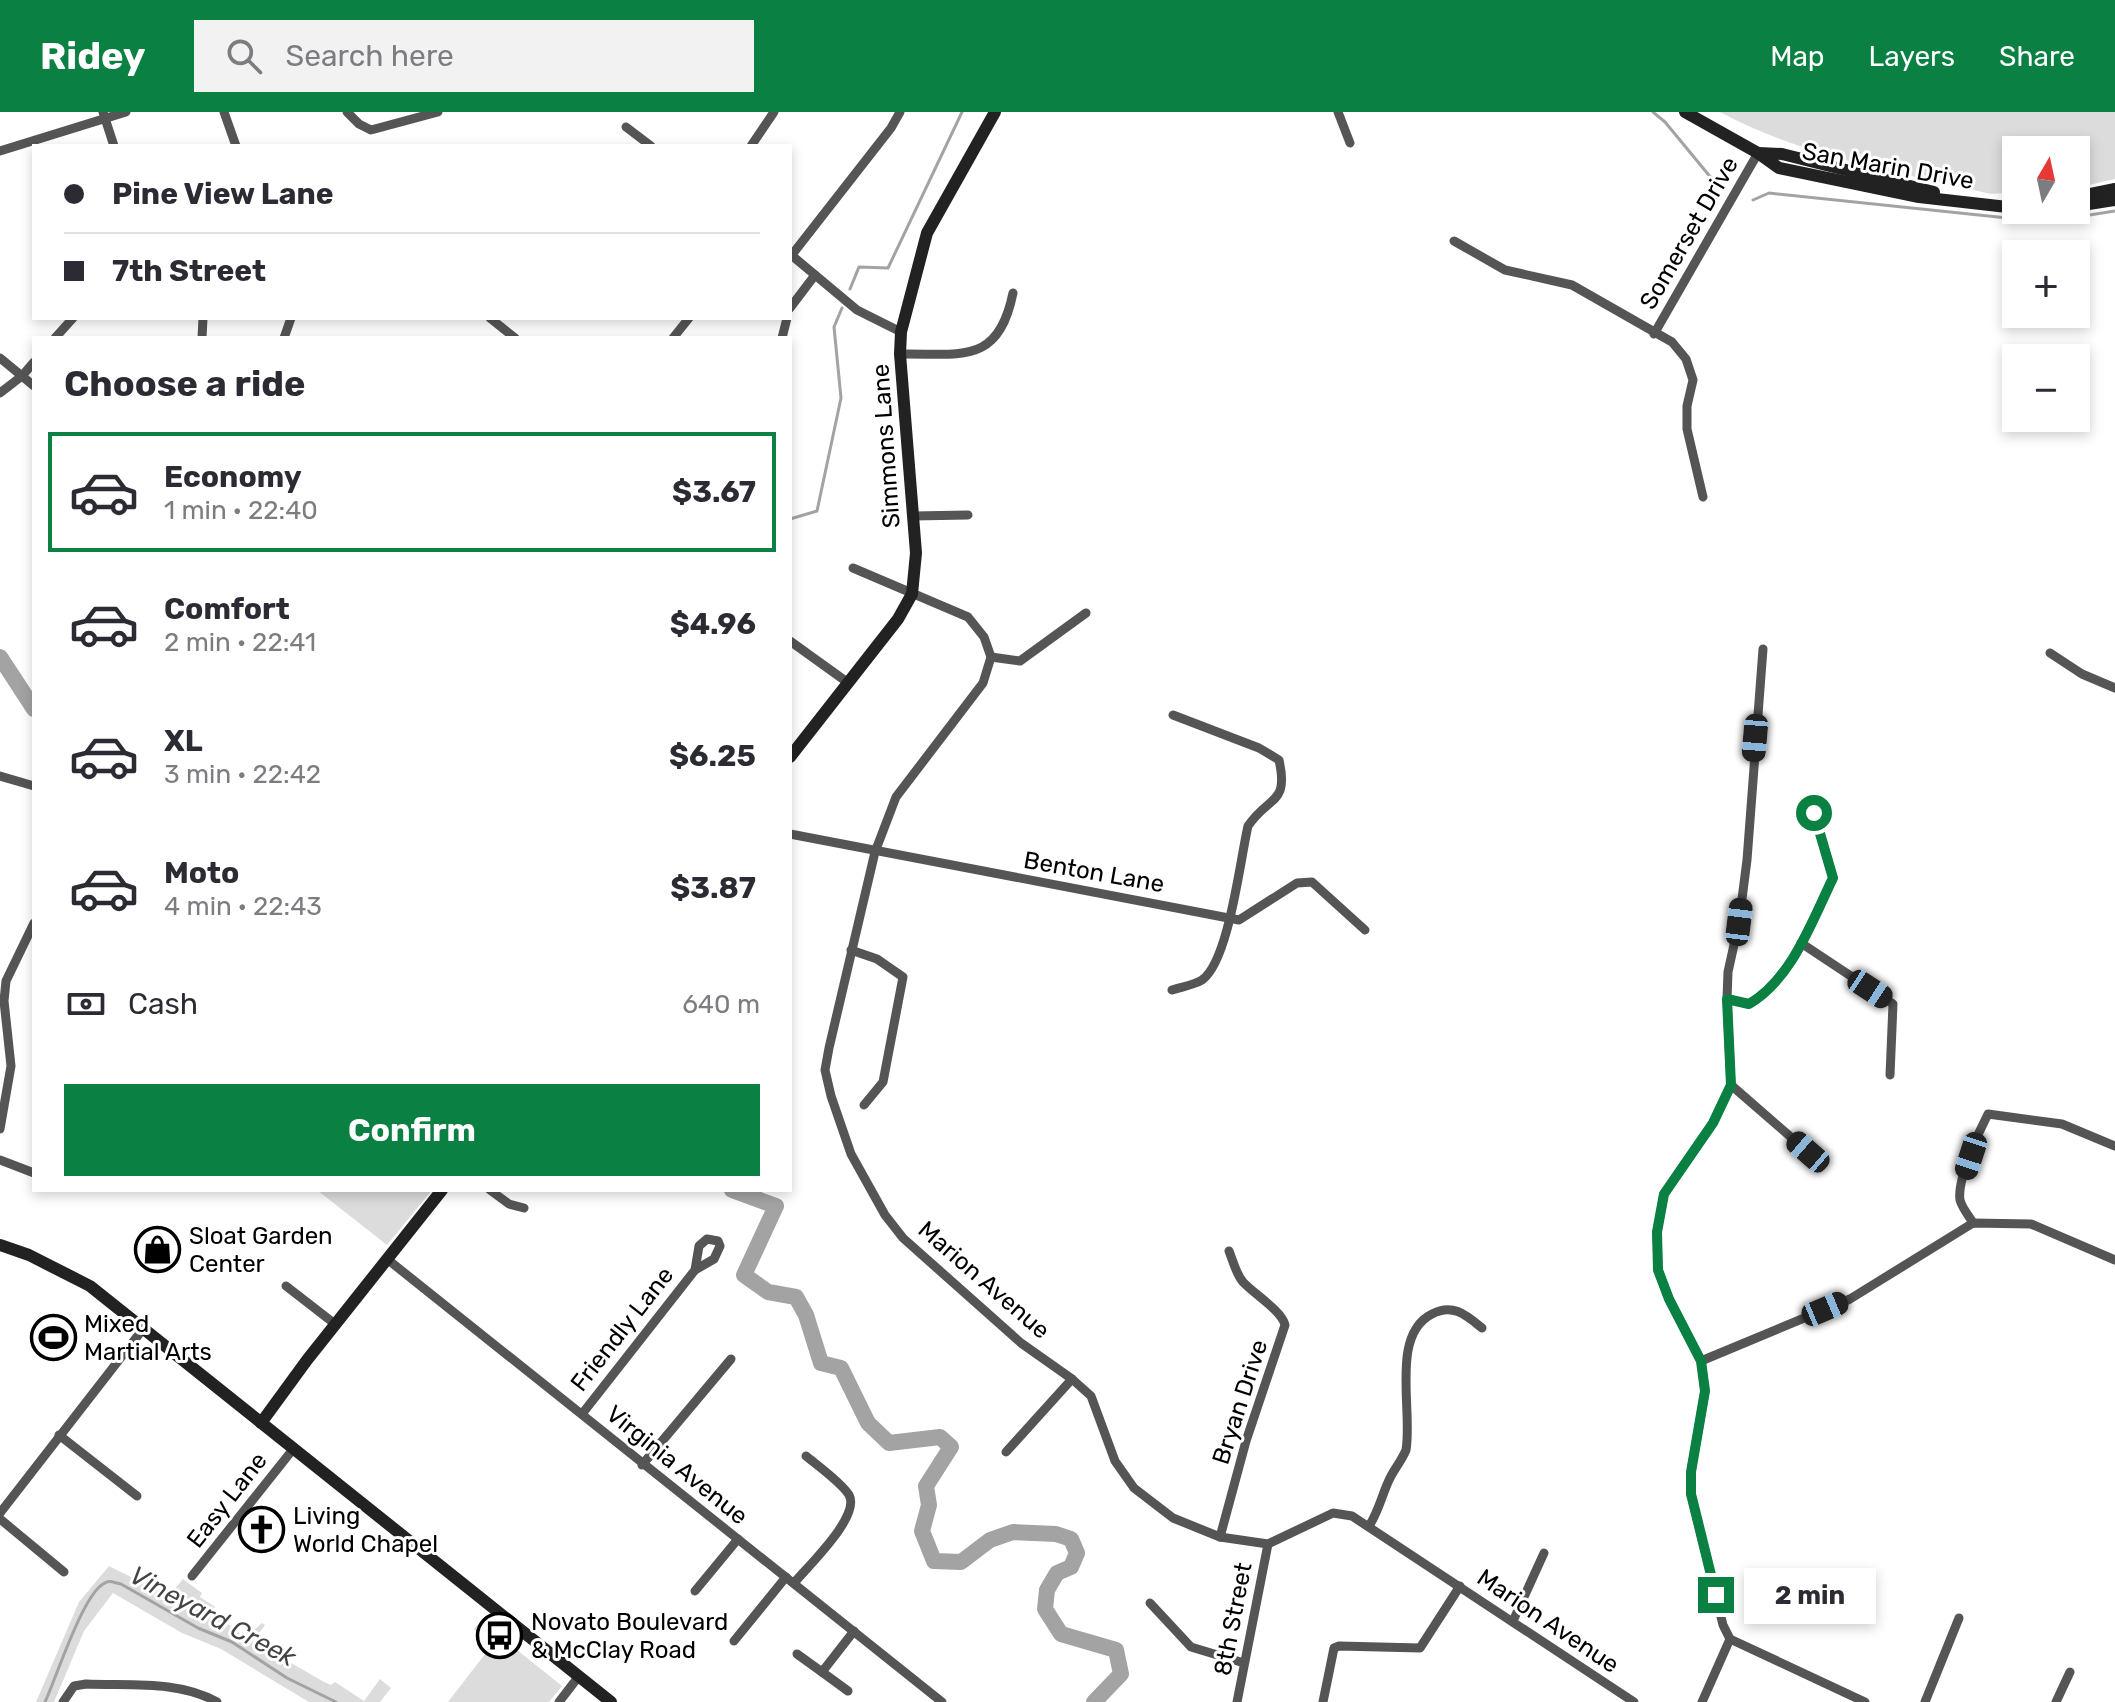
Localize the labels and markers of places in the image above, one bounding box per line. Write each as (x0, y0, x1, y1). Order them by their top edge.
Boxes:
place label: Sloat Garden Center (189, 1222, 333, 1278)
shop icon: Sloat Garden Center (134, 1226, 182, 1274)
place label: Mixed Martial Arts (84, 1310, 212, 1366)
sports icon: Mixed Martial Arts (29, 1314, 77, 1362)
place label: Living World Chapel (293, 1502, 438, 1558)
church icon: Living World Chapel (238, 1506, 286, 1554)
place label: Novato Boulevard & McClay Road (531, 1608, 728, 1664)
bus stop icon: Novato Boulevard & McClay Road (476, 1612, 524, 1660)

